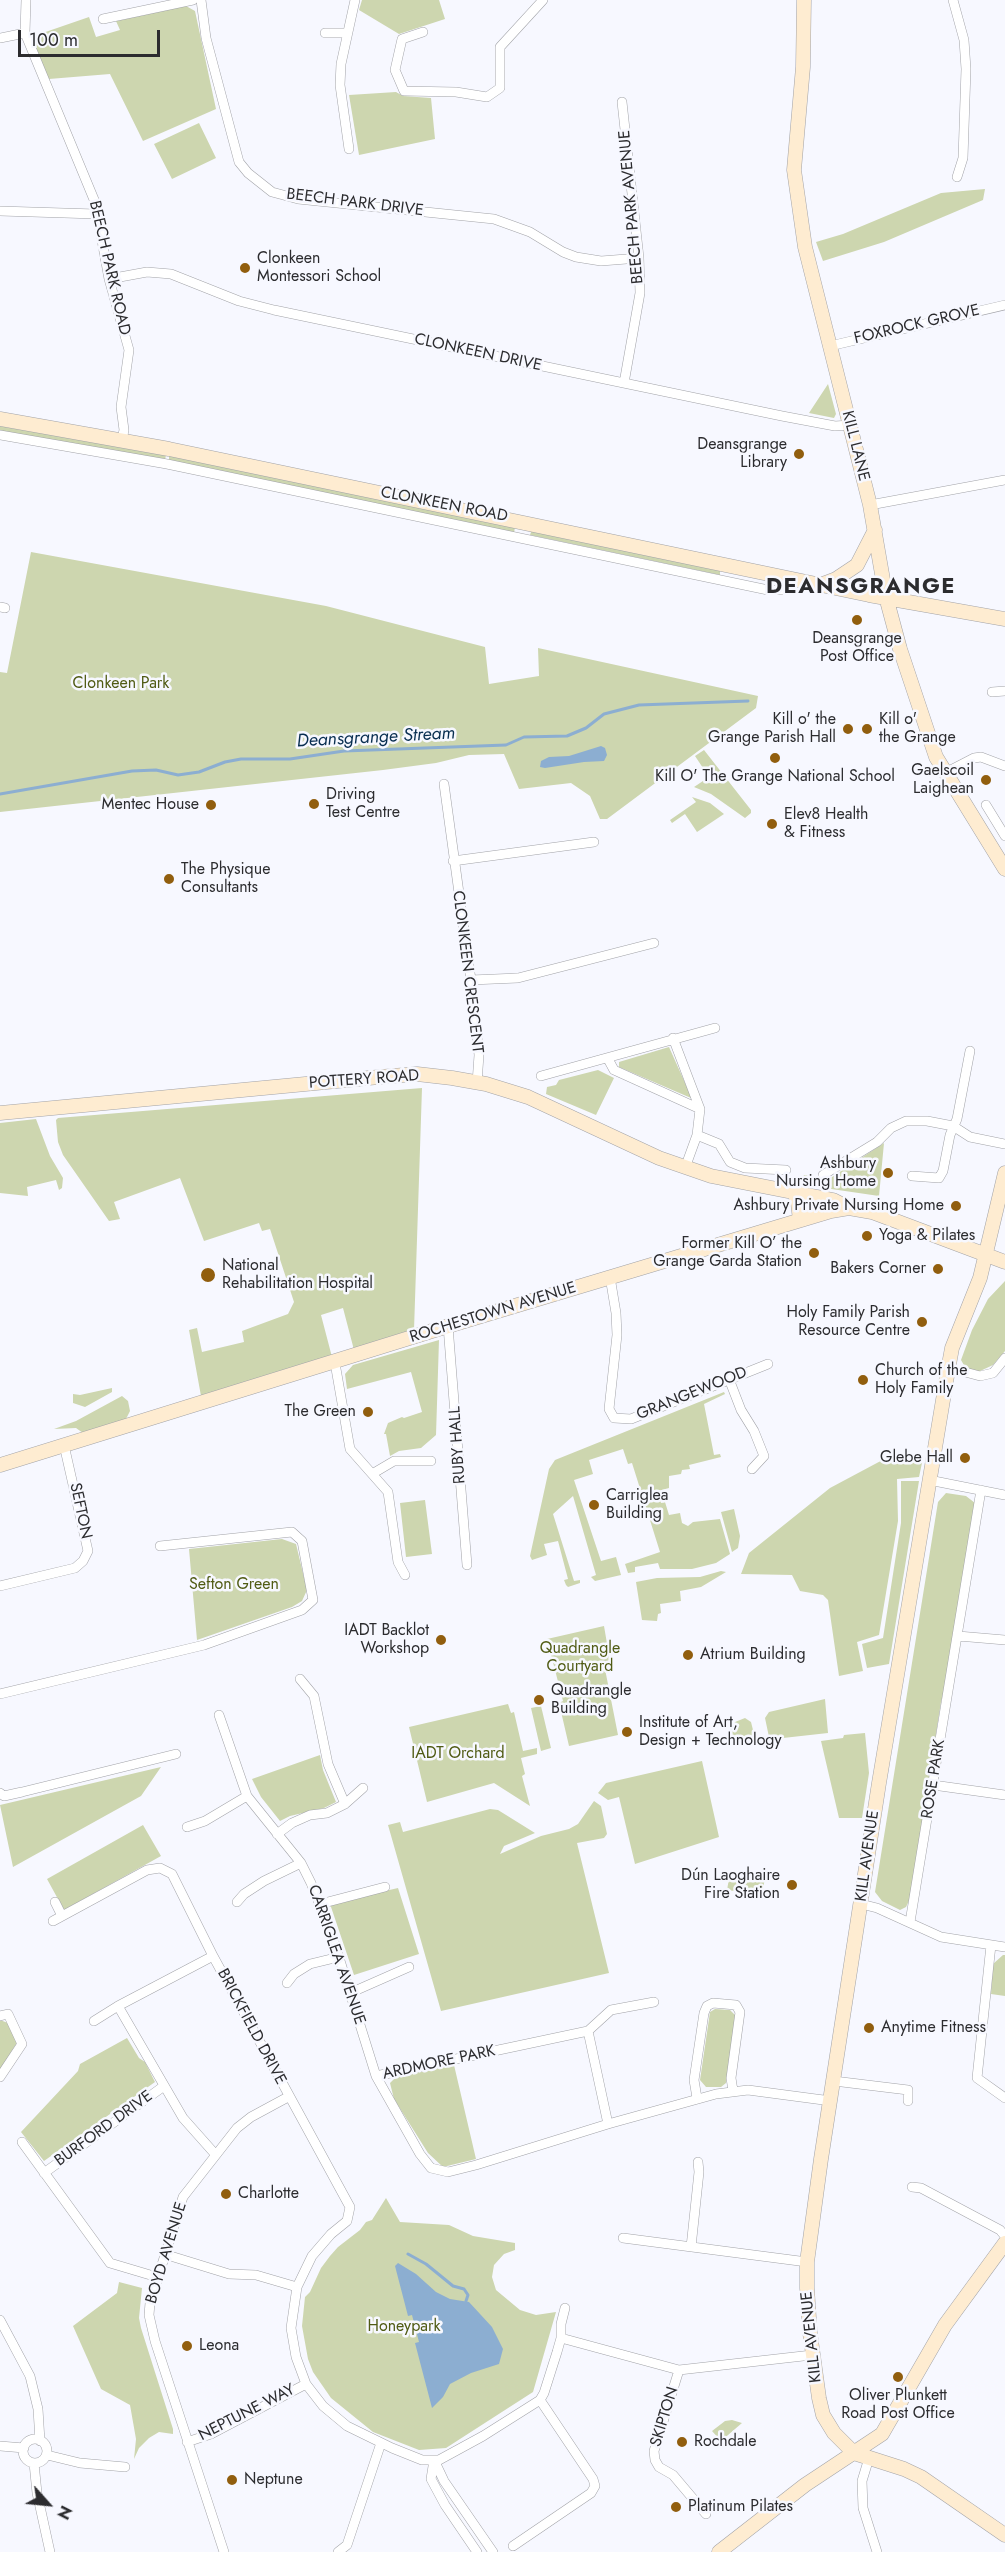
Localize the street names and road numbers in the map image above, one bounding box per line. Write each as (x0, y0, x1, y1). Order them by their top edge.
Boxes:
street label: BEECH PARK AVENUE (616, 129, 648, 285)
street label: BEECH PARK DRIVE (285, 185, 425, 221)
street label: BEECH PARK ROAD (84, 199, 134, 337)
street label: FOXROCK GROVE (852, 301, 982, 349)
street label: CLONKEEN DRIVE (413, 330, 543, 376)
street label: KILL LANE (837, 409, 873, 483)
street label: CLONKEEN ROAD (379, 483, 509, 527)
street label: CLONKEEN CRESCENT (447, 890, 487, 1054)
street label: POTTERY ROAD (308, 1067, 420, 1093)
street label: ROCHESTOWN AVENUE (407, 1279, 579, 1347)
street label: GRANGEWOOD (634, 1363, 750, 1425)
street label: RUBY HALL (446, 1406, 470, 1484)
street label: SEFTON (65, 1481, 95, 1541)
street label: ROSE PARK (918, 1738, 950, 1820)
street label: KILL AVENUE (852, 1809, 884, 1903)
street label: CARRIGLEA AVENUE (303, 1883, 369, 2027)
street label: BRICKFIELD DRIVE (212, 1966, 290, 2088)
street label: ARDMORE PARK (381, 2042, 497, 2084)
street label: BURFORD DRIVE (51, 2087, 157, 2171)
street label: BOYD AVENUE (142, 2200, 192, 2306)
street label: KILL AVENUE (798, 2290, 826, 2384)
street label: NEPTUNE WAY (196, 2380, 298, 2446)
street label: SKIPTON (647, 2385, 683, 2449)

